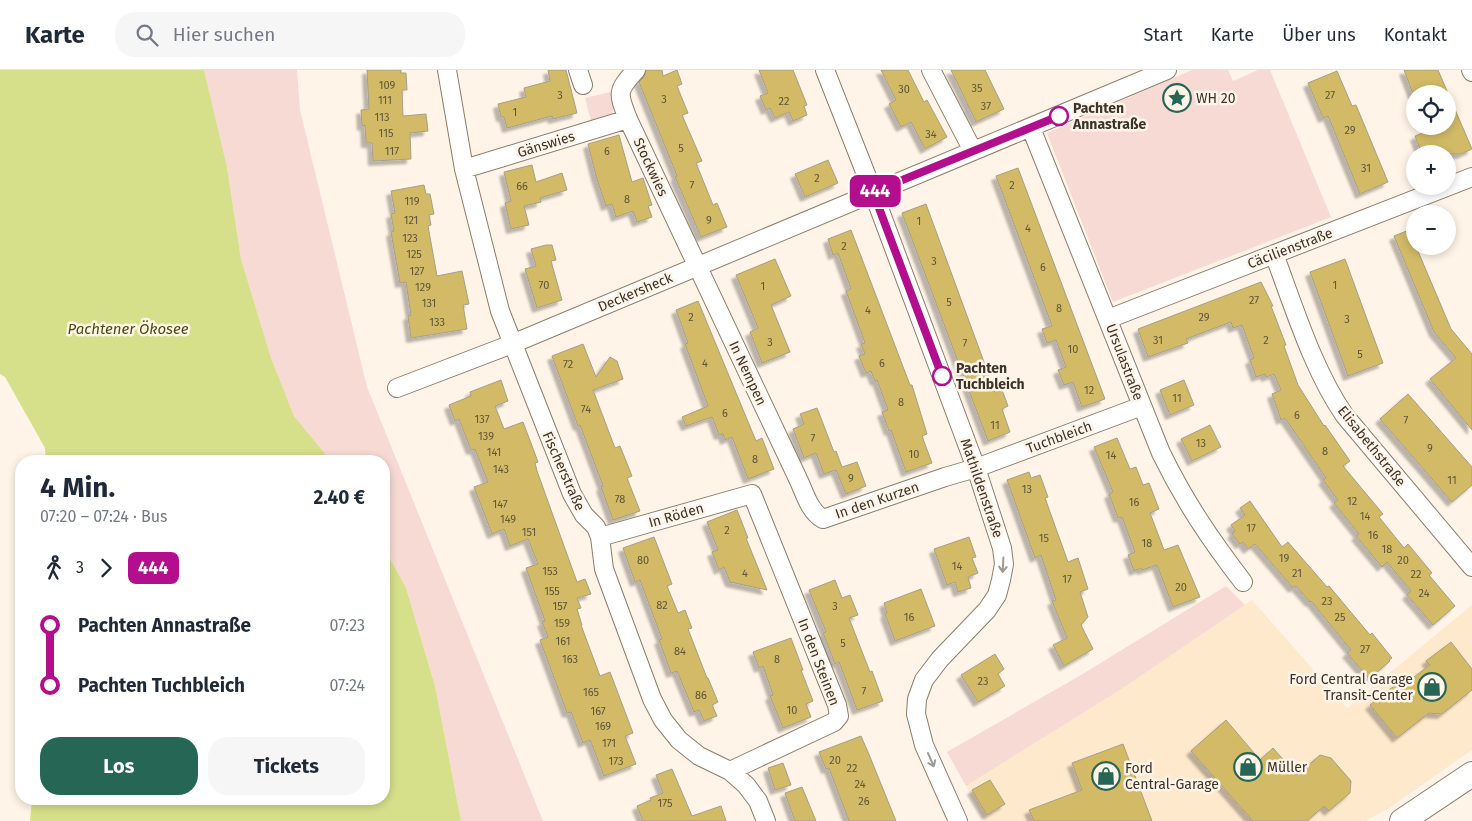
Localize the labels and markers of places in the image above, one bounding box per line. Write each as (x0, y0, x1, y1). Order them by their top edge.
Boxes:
place icon: WH 20 (1162, 83, 1192, 113)
place label: WH 20 (1196, 90, 1236, 107)
place label: Pachten Annastraße (1072, 100, 1146, 133)
marker: Pachten Annastraße (1049, 106, 1069, 126)
place label: Pachten Tuchbleich (956, 360, 1025, 393)
marker: Pachten Tuchbleich (932, 366, 952, 386)
place label: Ford Central Garage Transit-Center (1289, 671, 1414, 704)
shop icon: Ford Central Garage Transit-Center (1417, 672, 1447, 702)
shop icon: Müller (1233, 752, 1263, 782)
place label: Müller (1267, 759, 1308, 776)
place label: Ford Central-Garage (1125, 760, 1219, 793)
shop icon: Ford Central-Garage (1091, 761, 1121, 791)

